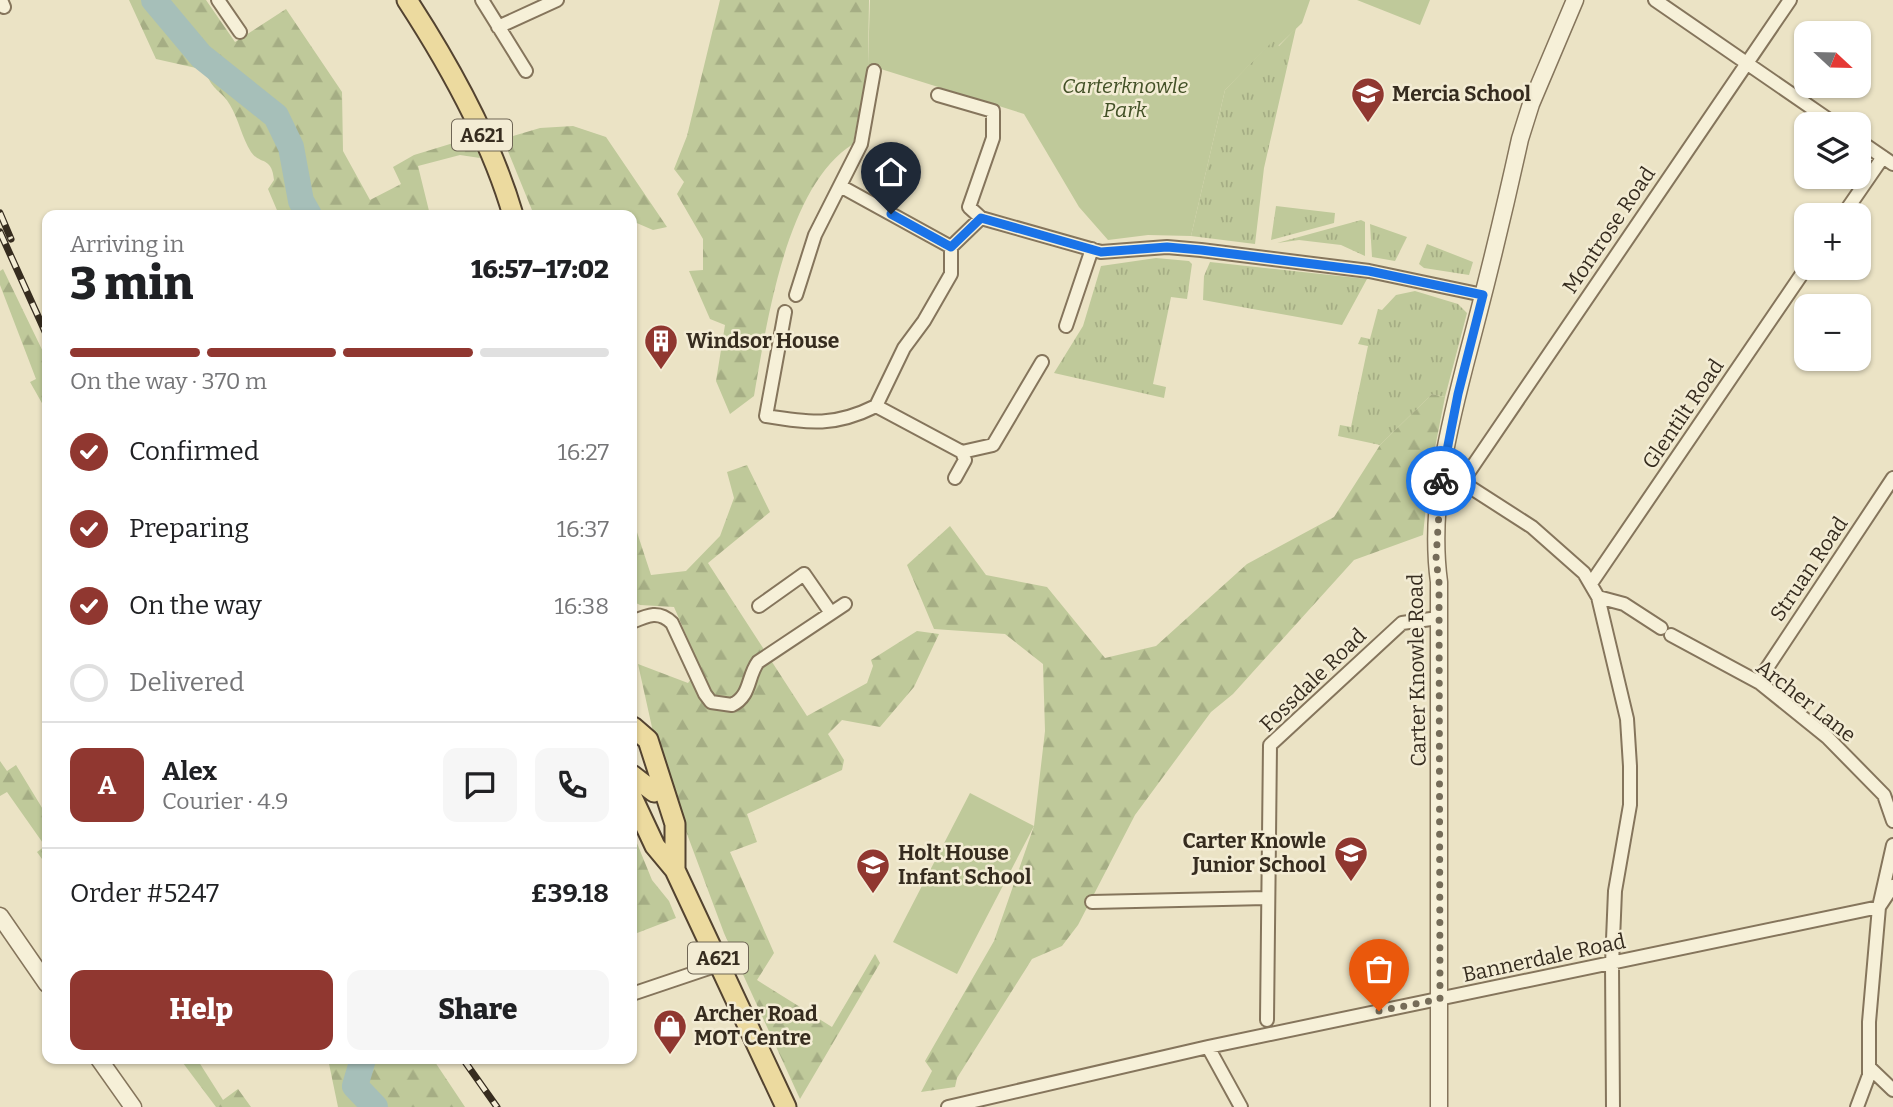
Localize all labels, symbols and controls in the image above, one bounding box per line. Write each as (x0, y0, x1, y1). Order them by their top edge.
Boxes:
north arrow (1794, 21, 1871, 98)
map controls (1794, 21, 1871, 371)
park label: Carterknowle Park (1062, 73, 1188, 123)
school or university icon: Mercia School (1349, 75, 1387, 124)
place label: Mercia School (1392, 81, 1532, 107)
button: layers (1794, 112, 1871, 189)
road number: A621 (452, 119, 512, 150)
pin (861, 142, 921, 214)
icon: home (872, 153, 910, 191)
street label: Montrose Road (1557, 162, 1661, 298)
button: + (1794, 203, 1871, 280)
text: Arriving in (70, 230, 184, 258)
text: 16:57–17:02 (471, 254, 609, 285)
text: 3 min (70, 256, 193, 311)
button: − (1794, 294, 1871, 371)
building icon: Windsor House (642, 322, 680, 371)
place label: Windsor House (686, 328, 839, 354)
street label: Glentilt Road (1637, 354, 1729, 474)
text: On the way · 370 m (70, 367, 267, 395)
icon: check (70, 433, 108, 471)
text: Confirmed (129, 436, 259, 467)
text: 16:27 (557, 438, 609, 466)
courier (1406, 446, 1476, 516)
icon: bike (1422, 462, 1460, 500)
icon: check (70, 510, 108, 548)
street label: Struan Road (1765, 512, 1853, 626)
text: Preparing (129, 513, 249, 544)
text: 16:37 (557, 515, 609, 543)
street label: Carter Knowle Road (1402, 573, 1432, 767)
icon: check (70, 587, 108, 625)
text: On the way (129, 590, 262, 621)
text: 16:38 (554, 592, 609, 620)
street label: Fossdale Road (1254, 623, 1372, 737)
street label: Archer Lane (1751, 654, 1861, 748)
text: Delivered (129, 667, 244, 698)
button: chat (443, 748, 517, 822)
button: phone (535, 748, 609, 822)
text: Alex (162, 756, 217, 787)
text: A (98, 770, 116, 801)
text: Courier · 4.9 (162, 787, 289, 815)
place label: Carter Knowle Junior School (1183, 828, 1326, 878)
school or university icon: Carter Knowle Junior School (1332, 834, 1370, 883)
place label: Holt House Infant School (898, 840, 1032, 890)
school or university icon: Holt House Infant School (854, 846, 892, 895)
text: Order #5247 (70, 878, 219, 909)
text: £39.18 (531, 878, 609, 909)
street label: Bannerdale Road (1460, 928, 1628, 988)
pin (1349, 939, 1409, 1011)
road number: A621 (688, 942, 748, 974)
icon: bag (1360, 950, 1398, 988)
button: Help (70, 970, 333, 1050)
button: Share (347, 970, 609, 1050)
place label: Archer Road MOT Centre (694, 1001, 818, 1051)
shop icon: Archer Road MOT Centre (651, 1007, 689, 1056)

